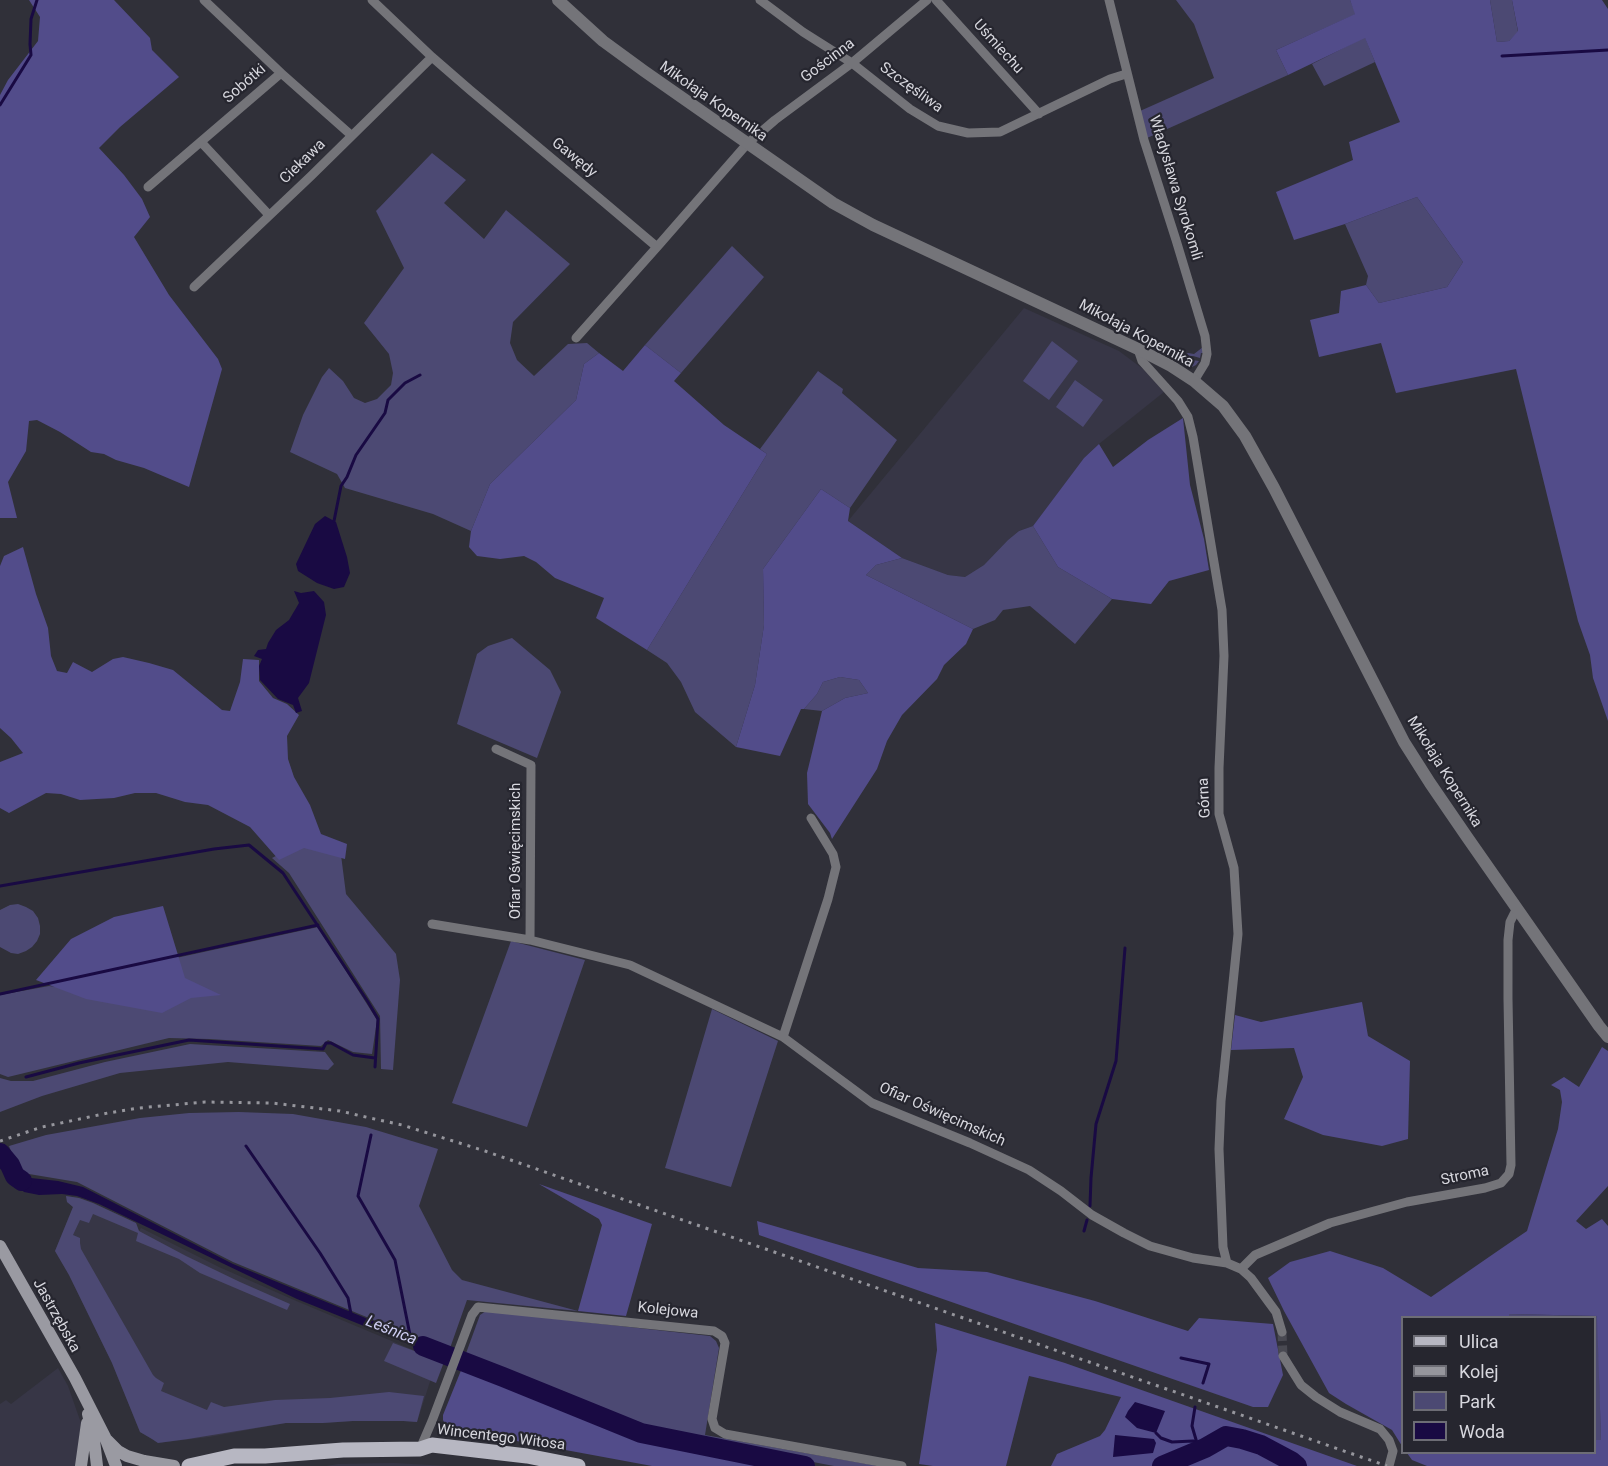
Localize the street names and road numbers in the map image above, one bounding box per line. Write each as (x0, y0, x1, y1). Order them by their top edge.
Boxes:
street label: Uśmiechu (969, 16, 1027, 78)
street label: Gościnna (798, 35, 858, 87)
street label: Mikołaja Kopernika (656, 58, 770, 146)
street label: Szczęśliwa (876, 59, 946, 117)
street label: Sobótki (220, 61, 270, 107)
street label: Władysława Syrokomli (1144, 114, 1206, 262)
street label: Gawędy (548, 134, 600, 182)
street label: Ciekawa (276, 136, 330, 188)
street label: Mikołaja Kopernika (1075, 296, 1197, 372)
street label: Mikołaja Kopernika (1403, 713, 1485, 831)
street label: Górna (1195, 777, 1215, 819)
street label: Ofiar Oświęcimskich (507, 783, 525, 919)
street label: Ofiar Oświęcimskich (876, 1079, 1008, 1151)
street label: Stroma (1439, 1162, 1491, 1190)
street label: Jastrzębska (28, 1276, 84, 1356)
street label: Kolejowa (637, 1299, 699, 1323)
street label: Wincentego Witosa (436, 1421, 566, 1455)

